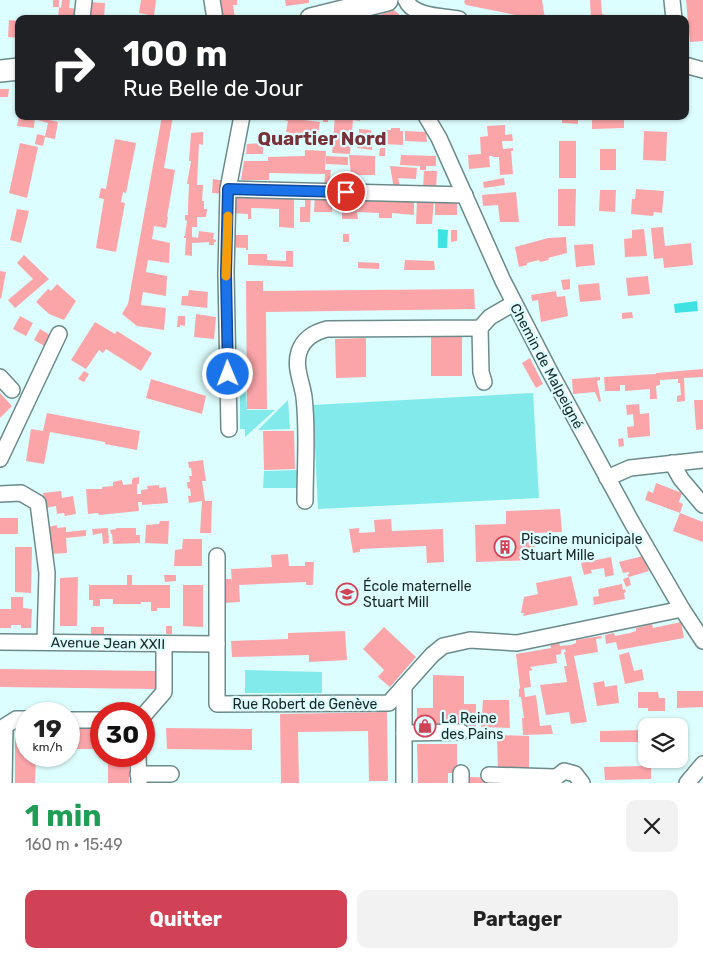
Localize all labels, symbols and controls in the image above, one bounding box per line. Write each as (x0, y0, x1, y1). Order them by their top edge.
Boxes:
text: 100 m (123, 33, 228, 75)
icon: right (40, 35, 105, 100)
text: Rue Belle de Jour (123, 75, 303, 102)
district label: Quartier Nord (257, 127, 387, 150)
pin (325, 171, 367, 213)
icon: arrive (332, 178, 360, 206)
street label: Chemin de Malpeigné (506, 301, 587, 432)
position arrow (201, 347, 253, 399)
place label: Piscine municipale Stuart Mille (521, 531, 643, 564)
building icon: Piscine municipale Stuart Mille (493, 535, 517, 559)
place label: École maternelle Stuart Mill (363, 577, 472, 611)
school or university icon: École maternelle Stuart Mill (335, 582, 359, 606)
street label: Avenue Jean XXII (51, 634, 165, 653)
street label: Rue Robert de Genève (233, 696, 378, 713)
speed limit sign: 30 (90, 702, 155, 767)
place label: La Reine des Pains (441, 710, 503, 743)
text: 19 (33, 714, 62, 743)
shop icon: La Reine des Pains (413, 714, 437, 738)
map controls (638, 718, 688, 768)
button: layers (638, 718, 688, 768)
text: km/h (33, 740, 62, 754)
text: 1 min (25, 798, 102, 834)
button: close (626, 800, 678, 852)
text: 160 m · 15:49 (25, 835, 123, 854)
button: Quitter (25, 890, 347, 948)
button: Partager (357, 890, 678, 948)

